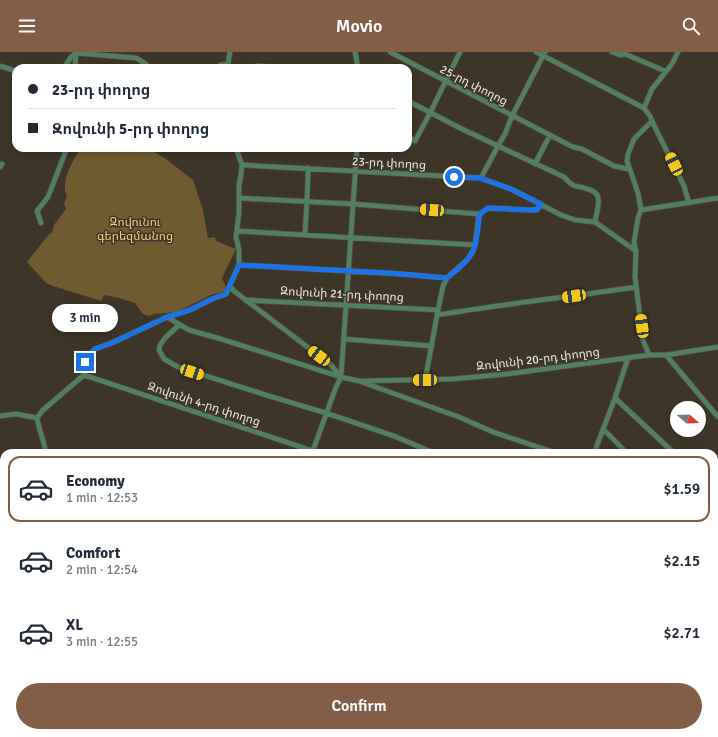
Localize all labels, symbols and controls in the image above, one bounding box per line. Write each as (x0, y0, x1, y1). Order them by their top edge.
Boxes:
icon: menu (16, 15, 38, 37)
text: Movio (336, 15, 382, 37)
icon: search (680, 15, 702, 37)
street label: 25-րդ փողոց (437, 62, 510, 109)
text: 23-րդ փողոց (52, 81, 150, 99)
text: Զովունի 5-րդ փողոց (52, 120, 209, 138)
car (663, 151, 685, 177)
street label: 23-րդ փողոց (352, 154, 426, 173)
route start (445, 168, 463, 186)
car (420, 203, 444, 217)
park label: Զովունու գերեզմանոց (97, 215, 173, 244)
street label: Զովունի 21-րդ փողոց (280, 284, 404, 305)
car (561, 288, 587, 304)
callout: 3 min (52, 304, 118, 332)
text: 3 min (69, 310, 101, 326)
car (634, 313, 650, 339)
car (306, 344, 332, 368)
street label: Զովունի 20-րդ փողոց (476, 344, 601, 375)
route end (76, 353, 94, 371)
car (179, 363, 205, 381)
car (413, 374, 437, 386)
street label: Զովունի 4-րդ փողոց (146, 379, 262, 430)
north arrow (670, 401, 706, 437)
map controls (670, 401, 706, 437)
icon: car (18, 471, 54, 507)
text: Economy (66, 472, 125, 490)
text: $1.59 (663, 480, 700, 498)
text: 1 min · 12:53 (66, 490, 138, 506)
icon: car (18, 543, 54, 579)
text: Comfort (66, 544, 120, 562)
text: $2.15 (663, 552, 700, 570)
text: 2 min · 12:54 (66, 562, 138, 578)
icon: car (18, 615, 54, 651)
text: XL (66, 616, 83, 634)
text: $2.71 (663, 624, 700, 642)
text: 3 min · 12:55 (66, 634, 138, 650)
button: Confirm (16, 683, 702, 729)

